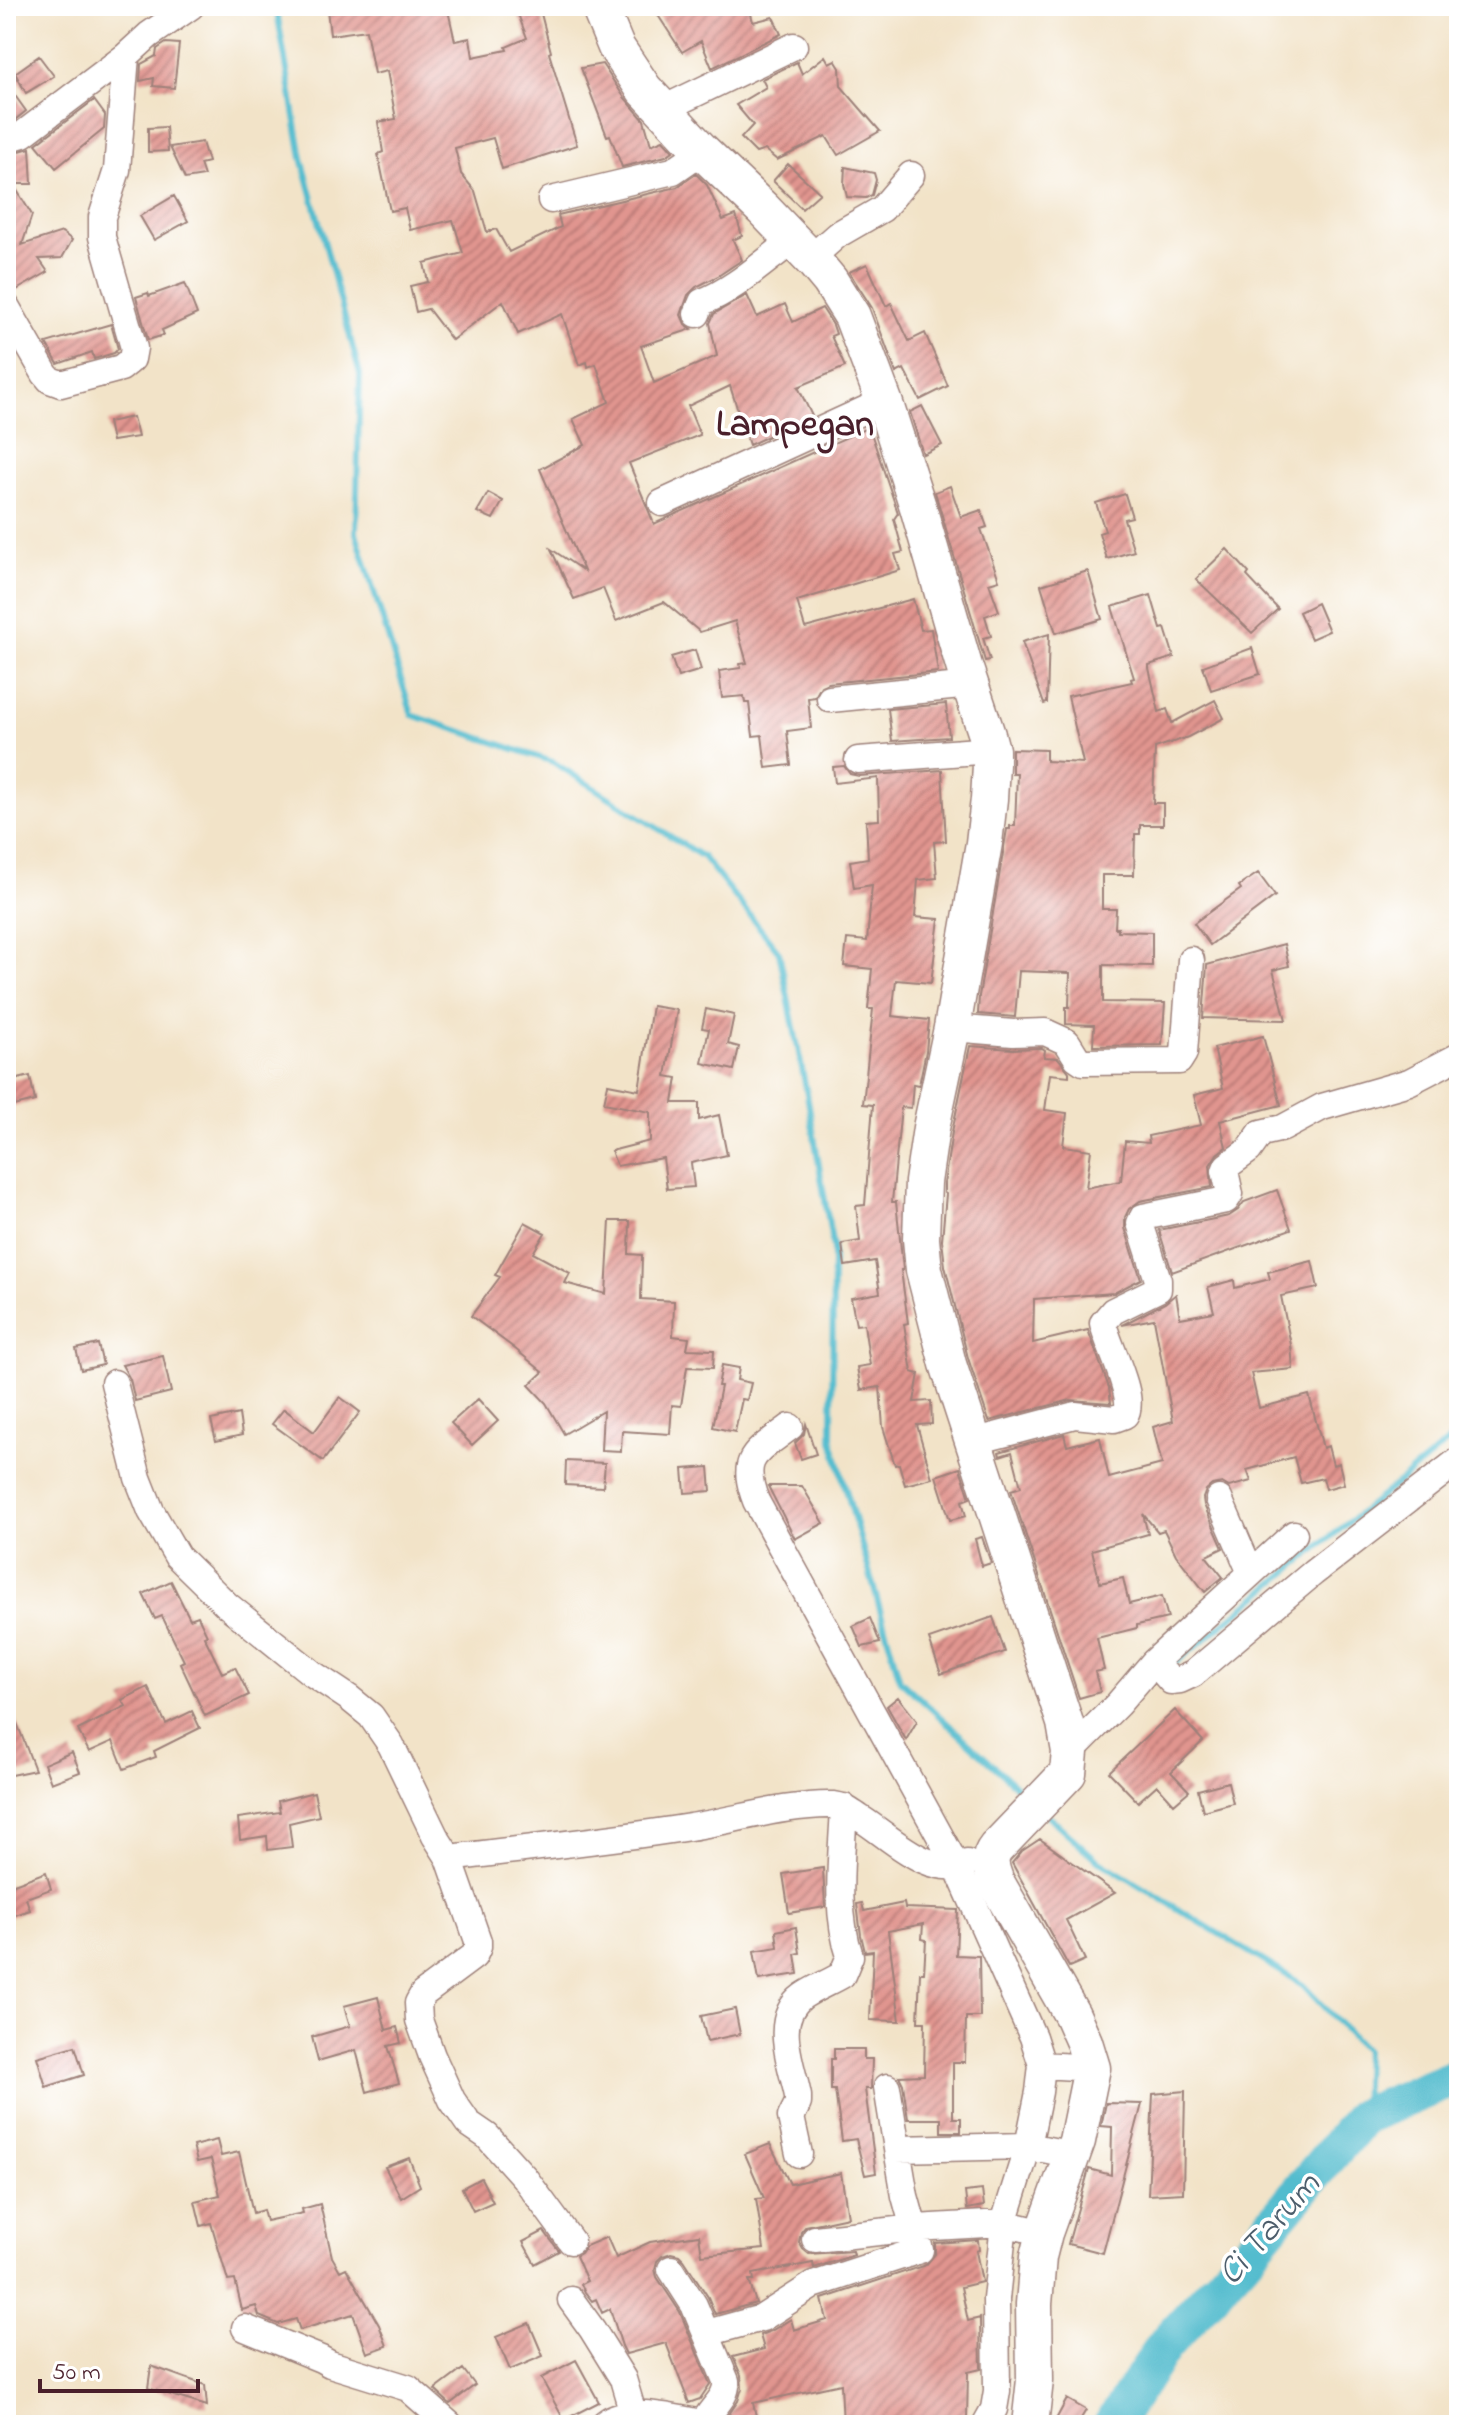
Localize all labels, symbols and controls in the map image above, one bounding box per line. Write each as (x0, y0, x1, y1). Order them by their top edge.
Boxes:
district label: Lampegan (716, 398, 874, 454)
water label: Ci Tarum (1206, 2161, 1335, 2298)
scale bar (40, 2343, 198, 2393)
text: 50 m (52, 2356, 101, 2391)

